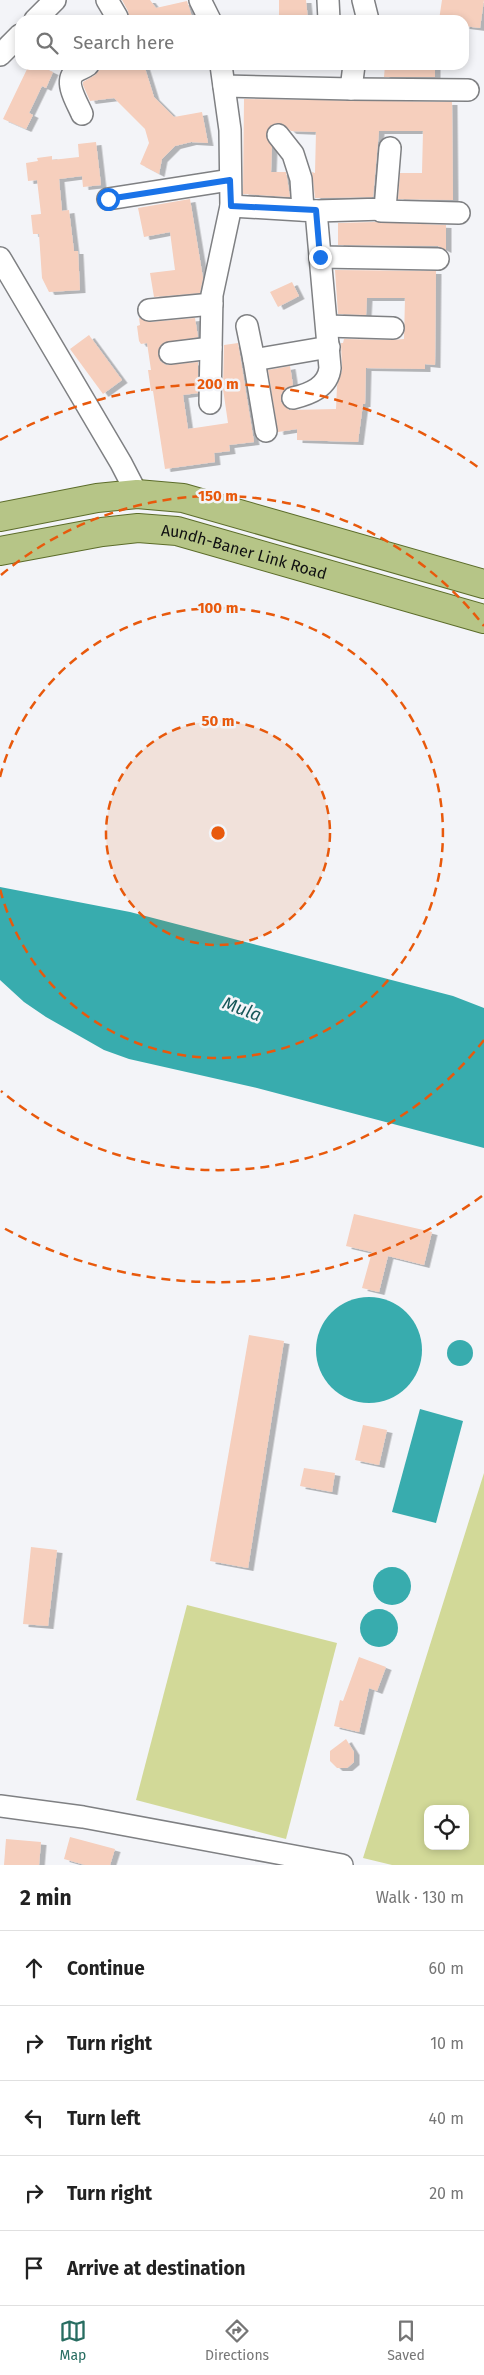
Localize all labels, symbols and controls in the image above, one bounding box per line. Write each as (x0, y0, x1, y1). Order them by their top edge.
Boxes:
search box (15, 15, 469, 70)
icon: search (33, 29, 61, 57)
text: Search here (73, 31, 174, 54)
route start (97, 188, 120, 211)
route end (309, 246, 332, 269)
text: 200 m (197, 375, 239, 393)
text: 150 m (198, 487, 238, 505)
street label: Aundh-Baner Link Road (160, 521, 329, 584)
text: 100 m (198, 599, 238, 617)
text: 50 m (201, 712, 235, 730)
centre of rings (209, 824, 227, 842)
water label: Mula (220, 992, 264, 1026)
map controls (424, 1805, 469, 1850)
button: locate (424, 1805, 469, 1850)
text: 2 min (20, 1885, 72, 1911)
text: Walk · 130 m (376, 1888, 464, 1907)
icon: ahead (20, 1954, 48, 1982)
text: Continue (67, 1957, 145, 1980)
text: 60 m (429, 1959, 464, 1978)
icon: right (20, 2029, 48, 2057)
text: Turn right (67, 2032, 152, 2055)
text: 10 m (430, 2034, 464, 2053)
icon: left (20, 2104, 48, 2132)
text: Turn left (67, 2107, 141, 2130)
text: 40 m (429, 2109, 464, 2128)
icon: right (20, 2179, 48, 2207)
text: Turn right (67, 2182, 152, 2205)
text: 20 m (429, 2184, 464, 2203)
icon: arrive (20, 2254, 48, 2282)
text: Arrive at destination (67, 2257, 246, 2280)
tab: Map (59, 2317, 87, 2364)
tab: Directions (205, 2317, 269, 2364)
tab: Saved (387, 2317, 425, 2364)

